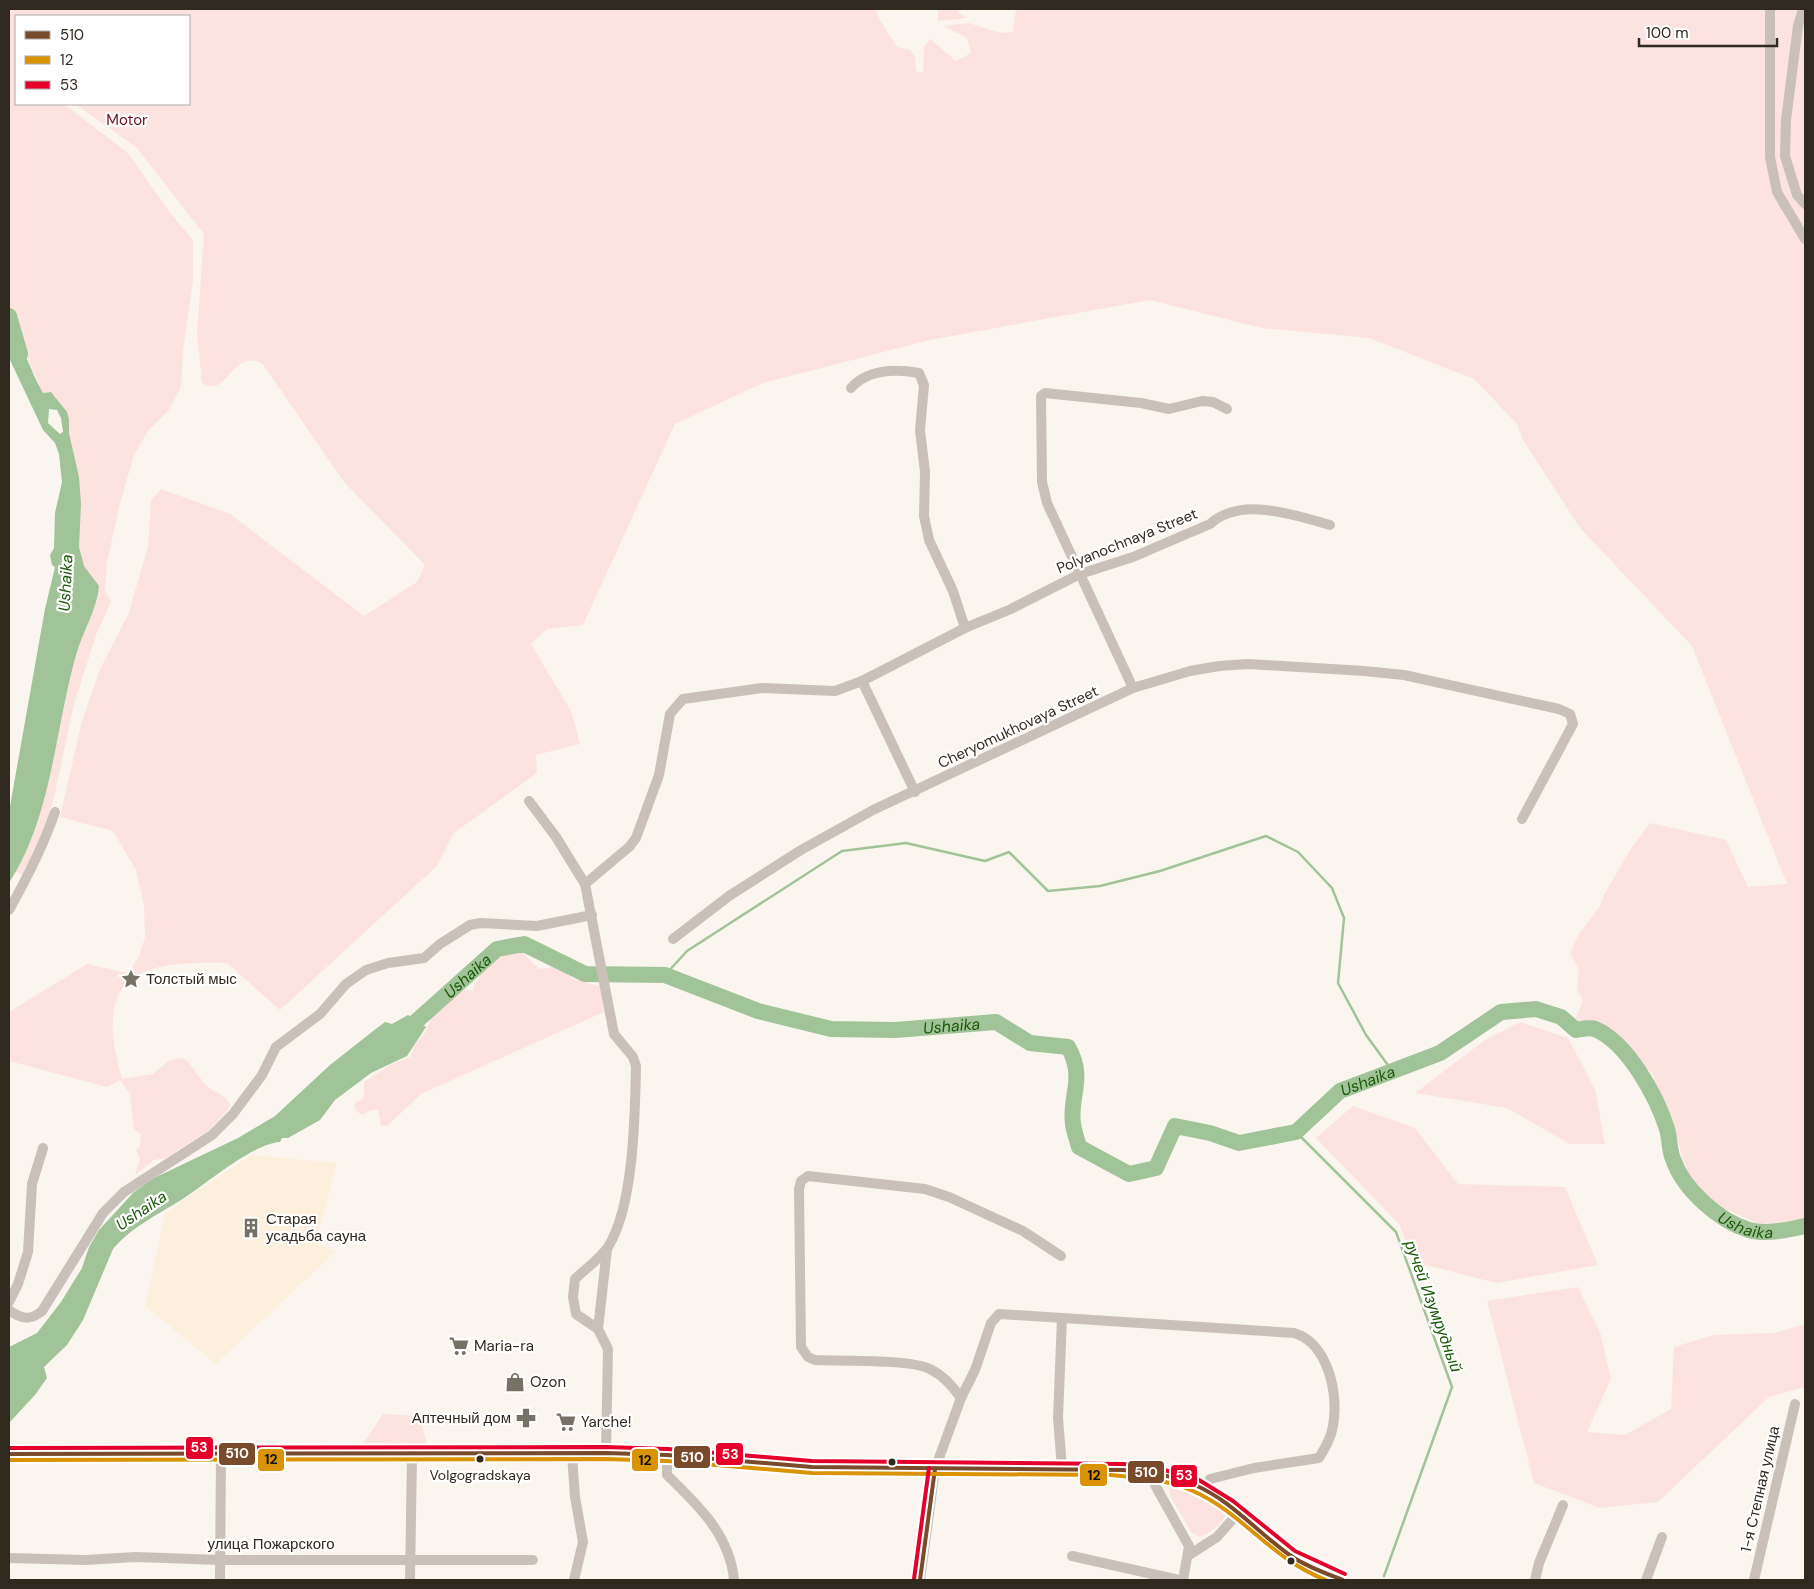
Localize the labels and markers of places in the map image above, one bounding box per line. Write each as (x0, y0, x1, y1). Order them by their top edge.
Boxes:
place icon: Толстый мыс (120, 968, 142, 990)
place label: Толстый мыс (146, 969, 237, 989)
place label: Старая усадьба сауна (266, 1209, 367, 1246)
building icon: Старая усадьба сауна (240, 1217, 262, 1239)
supermarket icon: Maria-ra (448, 1335, 470, 1357)
place label: Maria-ra (474, 1336, 534, 1356)
shop icon: Ozon (504, 1371, 526, 1393)
place label: Ozon (530, 1372, 566, 1392)
pharmacy icon: Аптечный дом (515, 1407, 537, 1429)
place label: Аптечный дом (412, 1408, 511, 1428)
supermarket icon: Yarche! (555, 1411, 577, 1433)
place label: Yarche! (581, 1412, 632, 1432)
marker: Volgogradskaya (475, 1454, 485, 1464)
unlabelled marker (887, 1457, 897, 1467)
place label: Volgogradskaya (429, 1466, 531, 1484)
unlabelled marker (1286, 1556, 1296, 1566)

